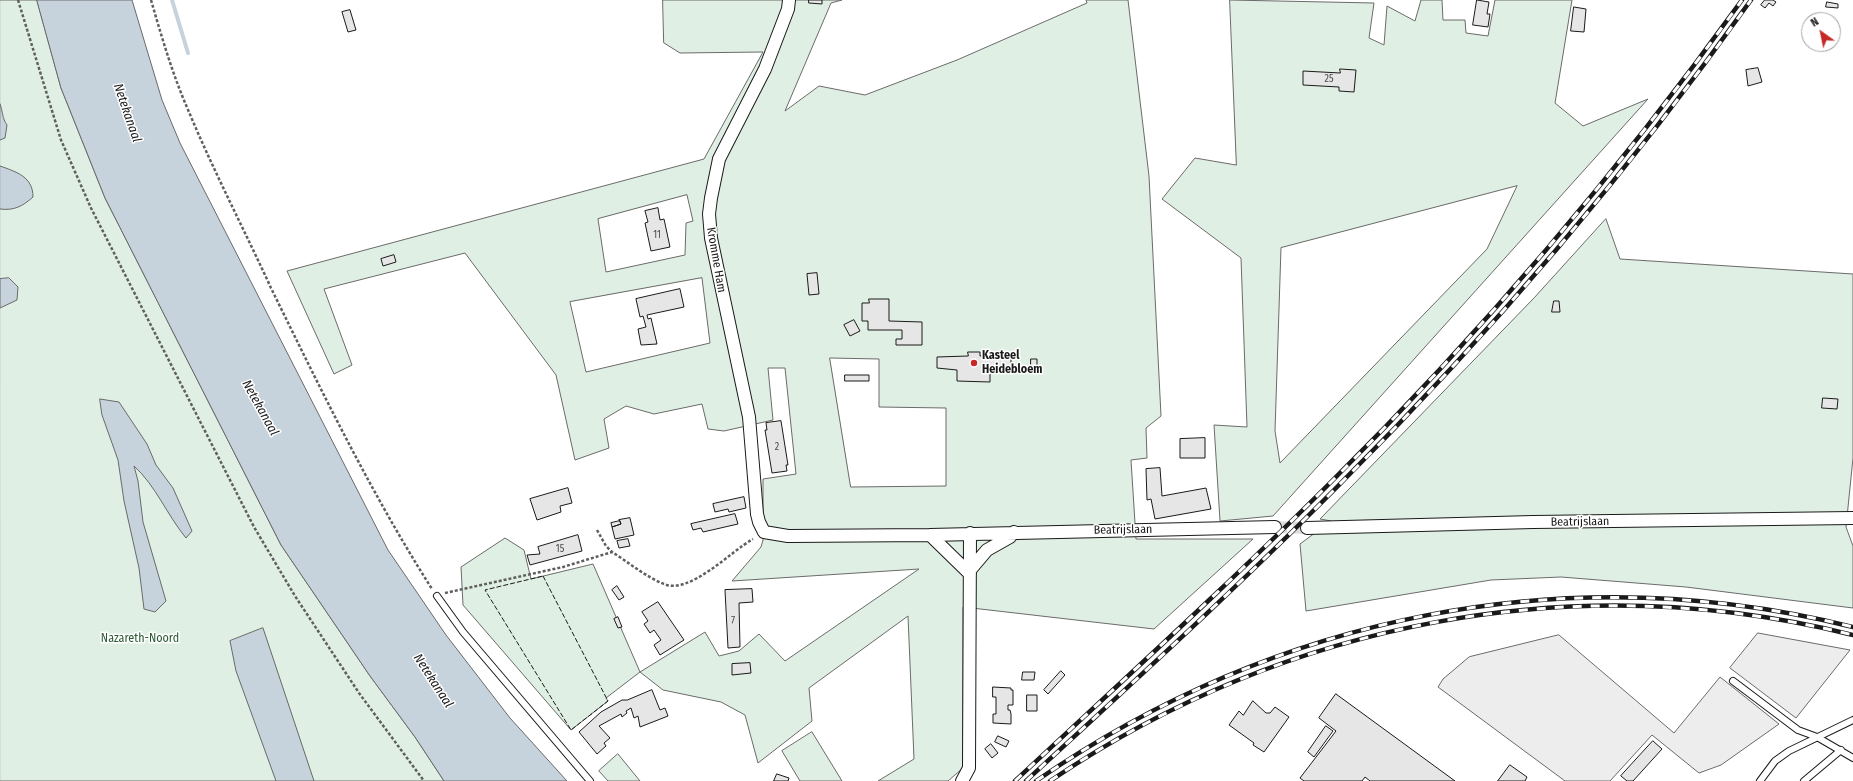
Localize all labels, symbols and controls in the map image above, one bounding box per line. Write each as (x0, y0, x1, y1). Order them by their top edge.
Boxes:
north arrow (1801, 12, 1841, 52)
text: N (1808, 15, 1821, 30)
house number: 25 (1325, 73, 1333, 85)
water label: Netekanaal (110, 82, 144, 144)
street label: Kromme Ham (703, 226, 729, 294)
house number: 11 (653, 229, 661, 241)
place label: Kasteel Heidebloem (982, 349, 1042, 377)
marker: Kasteel Heidebloem (969, 358, 979, 368)
water label: Netekanaal (238, 378, 282, 438)
house number: 2 (775, 441, 779, 453)
street label: Beatrijslaan (1551, 514, 1609, 530)
street label: Beatrijslaan (1094, 522, 1152, 538)
house number: 15 (556, 543, 564, 555)
house number: 7 (731, 615, 735, 627)
park label: Nazareth-Noord (101, 632, 179, 646)
water label: Netekanaal (410, 651, 456, 711)

